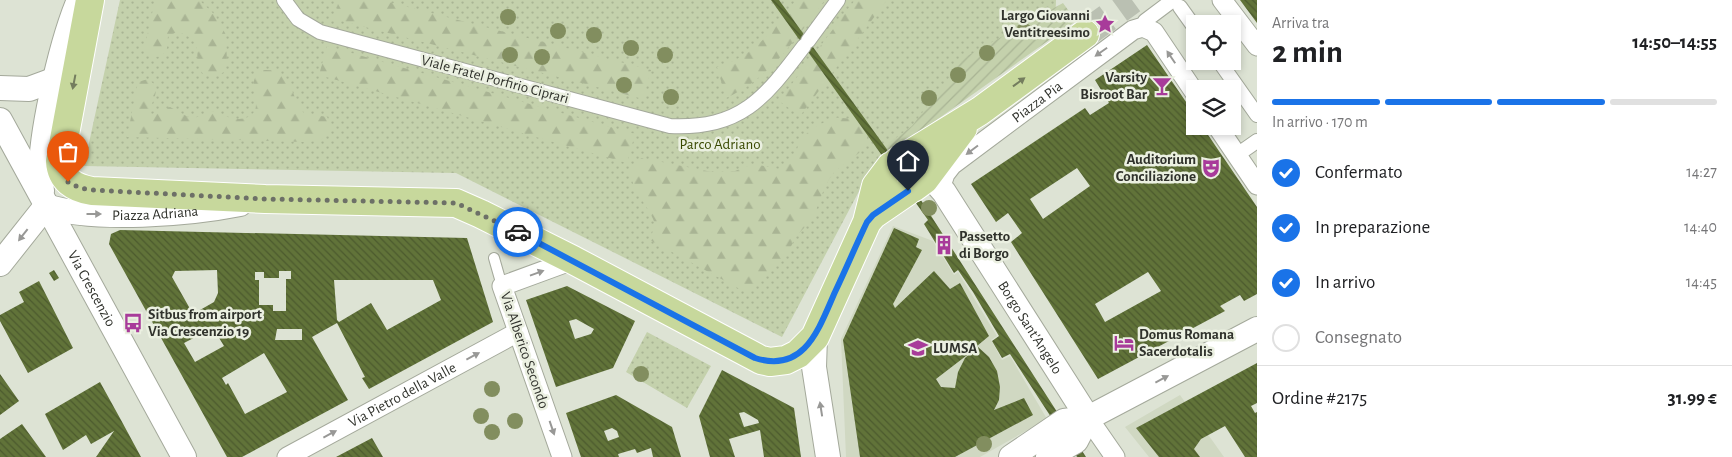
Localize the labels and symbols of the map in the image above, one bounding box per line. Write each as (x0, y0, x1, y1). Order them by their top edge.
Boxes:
place label: Largo Giovanni Ventitreesimo (1001, 8, 1090, 40)
place icon: Largo Giovanni Ventitreesimo (1094, 13, 1116, 35)
one-way arrow (1095, 47, 1108, 57)
one-way arrow (1166, 51, 1176, 64)
street label: Viale Fratel Porfirio Ciprari (419, 53, 570, 106)
place label: Varsity Bisroot Bar (1080, 70, 1148, 102)
one-way arrow (70, 75, 78, 91)
bar icon: Varsity Bisroot Bar (1151, 75, 1173, 97)
one-way arrow (1012, 77, 1026, 87)
street label: Piazza Pia (1009, 78, 1065, 126)
pin (47, 131, 89, 182)
park label: Parco Adriano (679, 137, 761, 152)
pin (887, 140, 929, 191)
one-way arrow (965, 145, 979, 155)
place label: Auditorium Conciliazione (1116, 152, 1196, 184)
theatre icon: Auditorium Conciliazione (1200, 157, 1222, 179)
street label: Piazza Adriana (112, 204, 199, 223)
courier (493, 207, 543, 257)
one-way arrow (86, 210, 102, 218)
one-way arrow (17, 228, 28, 241)
place label: Passetto di Borgo (959, 229, 1010, 261)
building icon: Passetto di Borgo (933, 234, 955, 256)
street label: Via Crescenzio (65, 248, 118, 329)
one-way arrow (530, 269, 545, 276)
street label: Borgo Sant'Angelo (995, 279, 1065, 377)
street label: Via Alberico Secondo (498, 290, 552, 410)
place label: Sitbus from airport Via Crescenzio 19 (148, 307, 262, 339)
bus stop icon: Sitbus from airport Via Crescenzio 19 (122, 312, 144, 334)
place label: Domus Romana Sacerdotalis (1139, 327, 1234, 359)
hotel icon: Domus Romana Sacerdotalis (1113, 332, 1135, 354)
school or university icon: LUMSA (907, 337, 929, 359)
place label: LUMSA (933, 341, 977, 356)
one-way arrow (466, 352, 480, 360)
street label: Via Pietro della Valle (346, 360, 459, 430)
one-way arrow (1155, 375, 1169, 383)
one-way arrow (816, 400, 824, 416)
one-way arrow (548, 421, 556, 436)
one-way arrow (323, 430, 338, 438)

